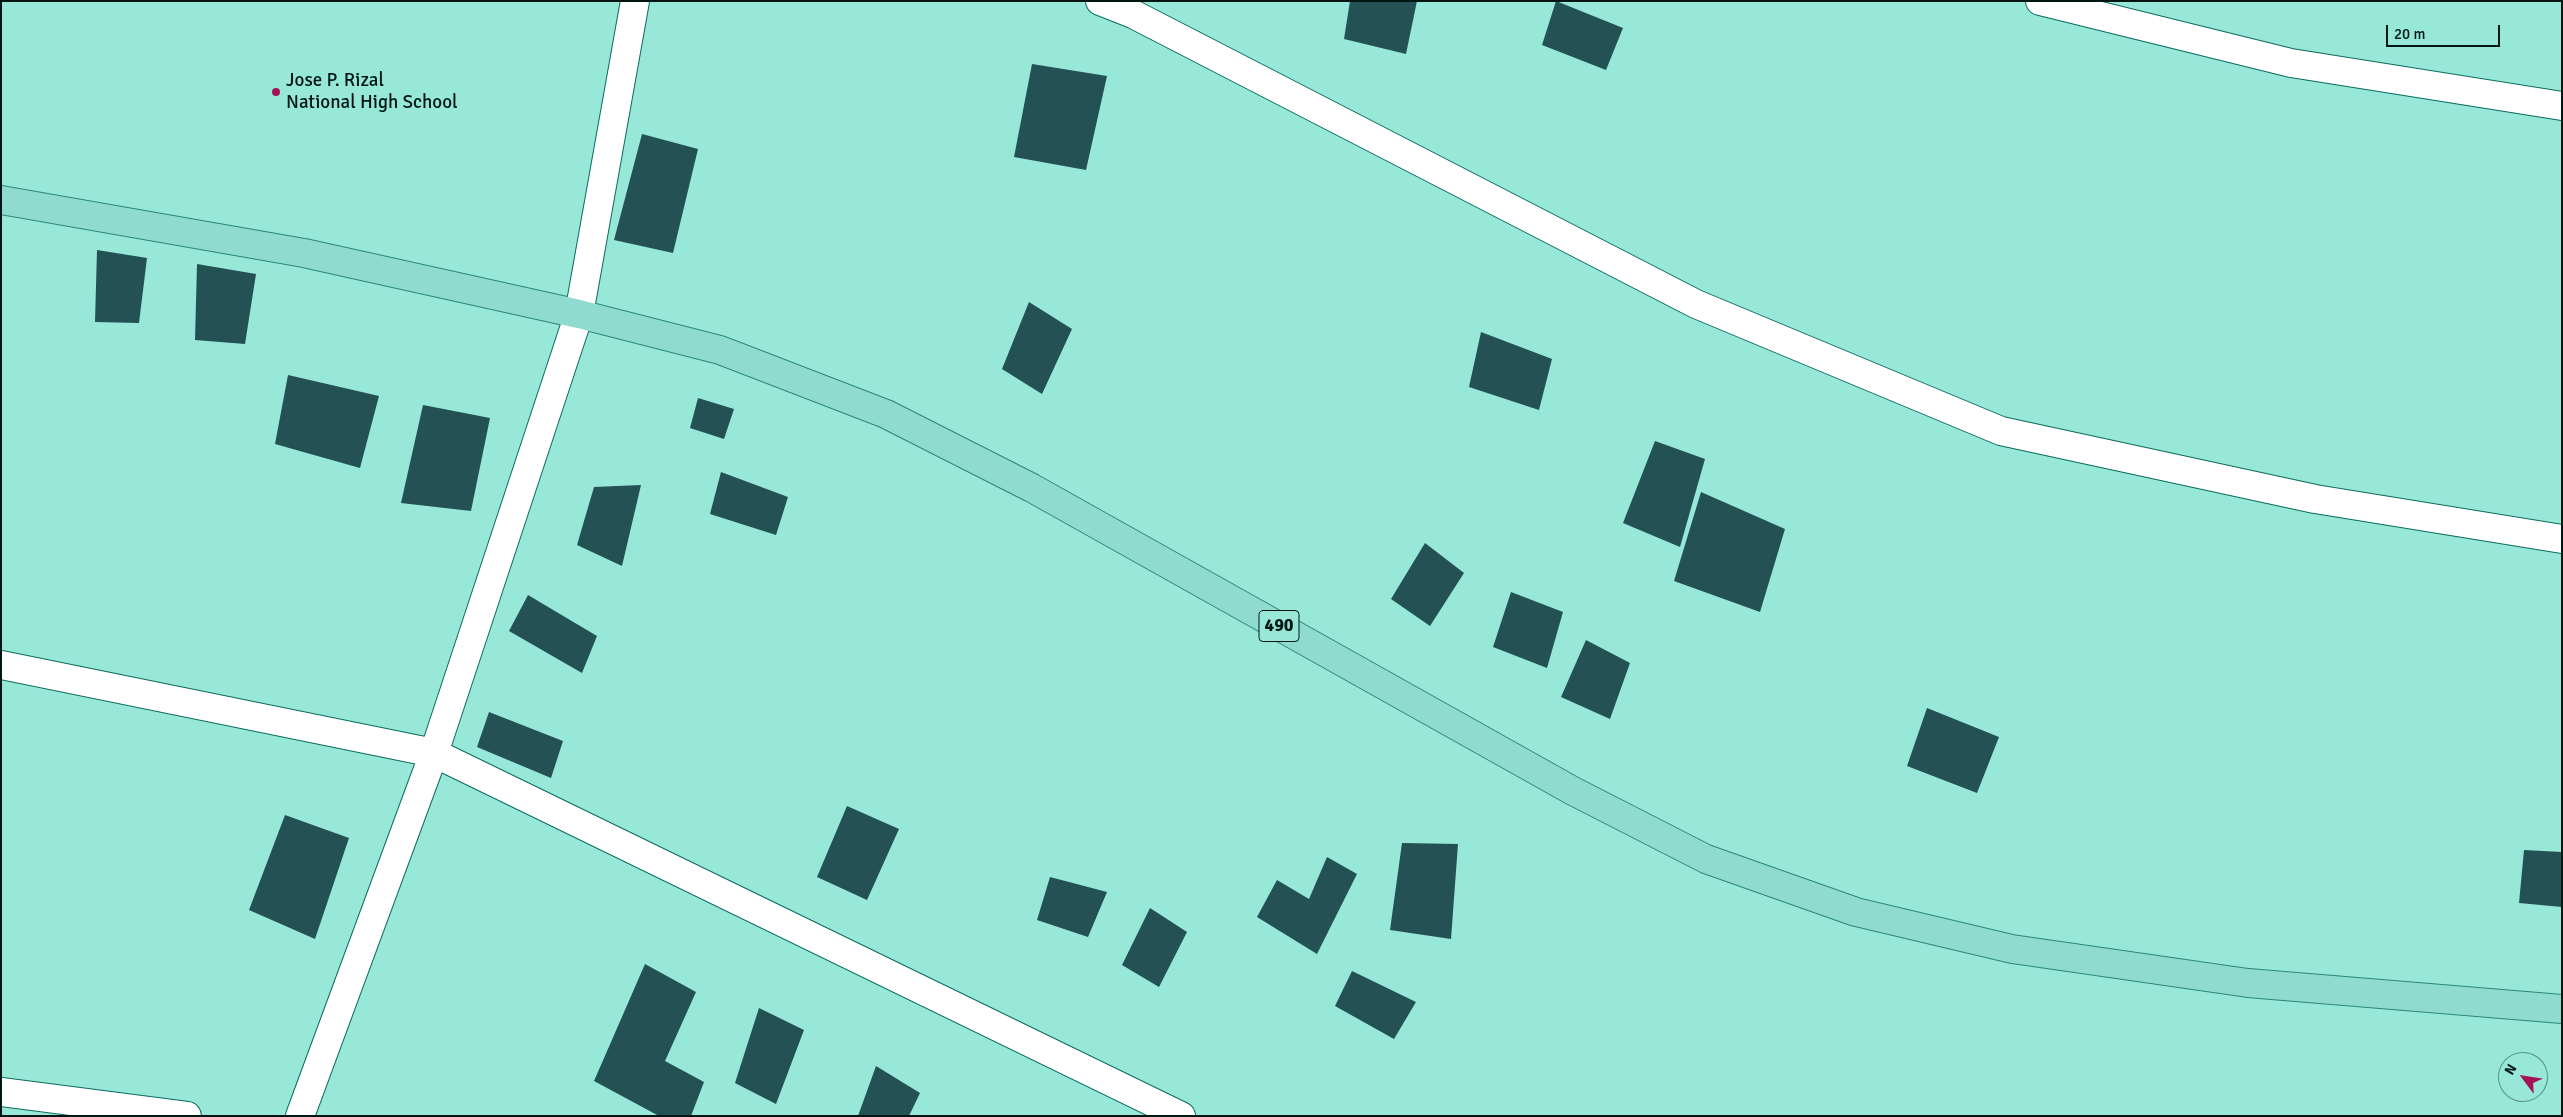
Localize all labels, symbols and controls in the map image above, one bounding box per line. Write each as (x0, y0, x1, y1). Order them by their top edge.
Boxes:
scale bar (2388, 15, 2502, 47)
text: 20 m (2394, 25, 2425, 43)
place label: Jose P. Rizal National High School (286, 70, 458, 114)
marker: Jose P. Rizal National High School (270, 86, 282, 98)
road number: 490 (1259, 610, 1299, 642)
north arrow (2498, 1052, 2548, 1102)
text: N (2501, 1061, 2520, 1078)

